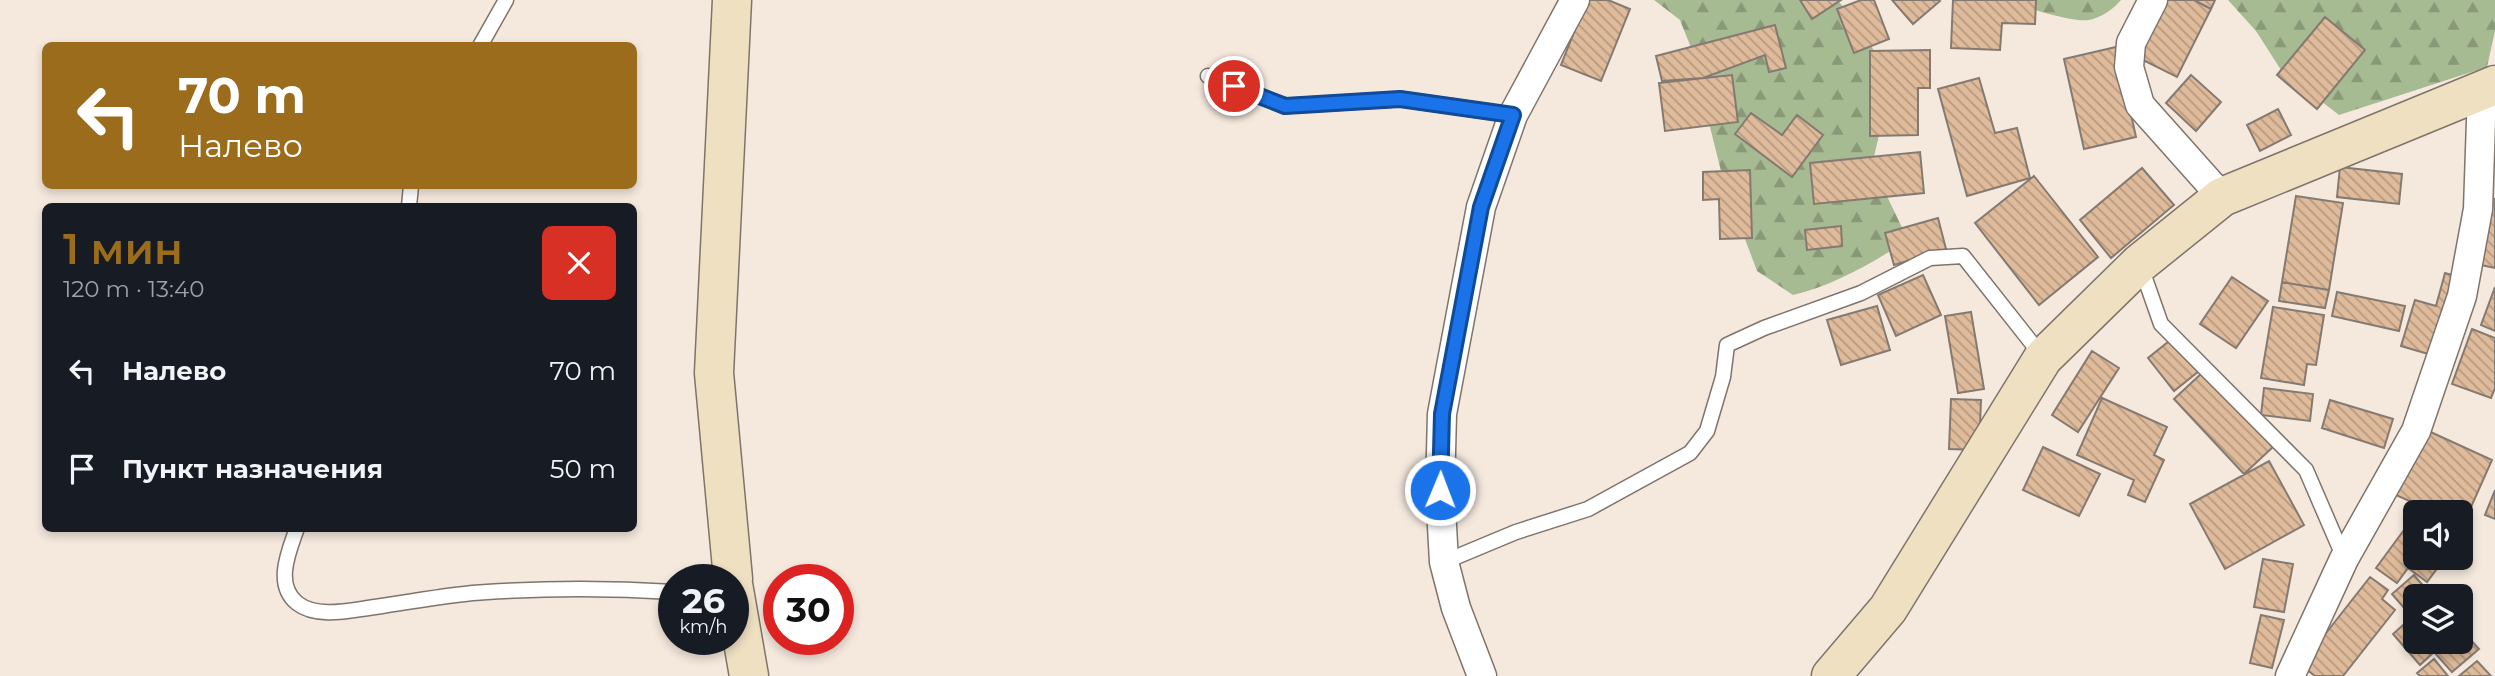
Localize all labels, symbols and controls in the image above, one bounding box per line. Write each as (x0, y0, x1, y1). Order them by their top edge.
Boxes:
pin (1204, 56, 1264, 116)
text: 70 m (178, 66, 306, 125)
icon: arrive (1215, 67, 1253, 105)
icon: left (63, 70, 154, 161)
text: Налево (178, 126, 303, 165)
text: 1 мин (63, 223, 183, 275)
button: close (542, 226, 616, 300)
text: 120 m · 13:40 (63, 275, 204, 303)
icon: left (63, 352, 101, 390)
text: Налево (122, 355, 226, 387)
text: 70 m (550, 355, 616, 387)
icon: arrive (63, 450, 101, 488)
text: Пункт назначения (122, 453, 383, 485)
text: 50 m (550, 453, 616, 485)
position arrow (1403, 453, 1477, 527)
map controls (2403, 500, 2473, 654)
button: sound (2403, 500, 2473, 570)
speed limit sign: 30 (763, 564, 854, 655)
text: 26 (682, 579, 725, 622)
button: layers (2403, 584, 2473, 654)
text: km/h (679, 616, 728, 638)

